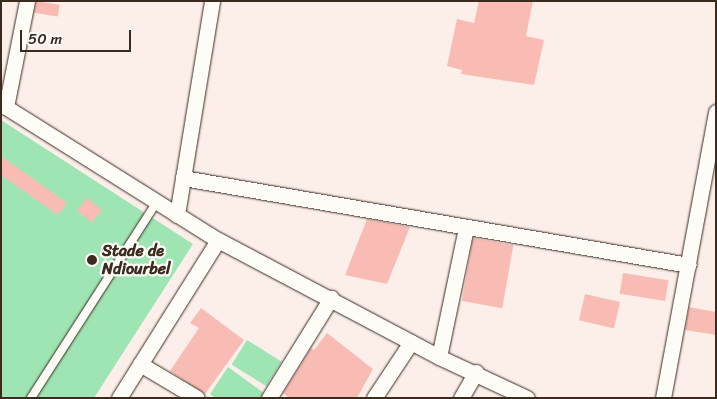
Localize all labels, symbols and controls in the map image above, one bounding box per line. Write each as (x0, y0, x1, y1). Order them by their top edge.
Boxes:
scale bar (22, 20, 134, 52)
text: 50 m (28, 26, 62, 52)
place label: Stade de Ndiourbel (102, 241, 171, 279)
marker: Stade de Ndiourbel (86, 254, 98, 266)

